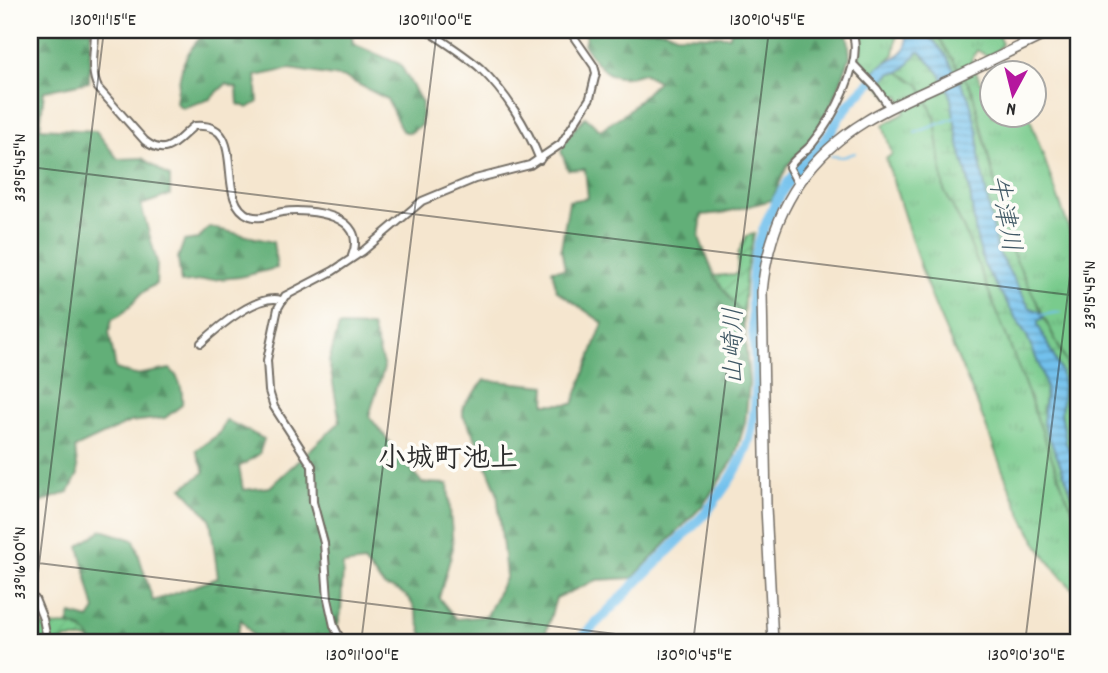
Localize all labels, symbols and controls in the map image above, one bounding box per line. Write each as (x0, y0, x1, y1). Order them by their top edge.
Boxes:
text: 130°11'15"E (70, 9, 136, 34)
text: 130°11'00"E (398, 9, 472, 34)
text: 130°10'45"E (729, 9, 805, 34)
north arrow (978, 60, 1048, 130)
text: N (1005, 93, 1018, 121)
text: 33°15'45"N (9, 134, 34, 202)
water label: 牛津川 (977, 172, 1028, 255)
text: 33°15'45"N (1079, 261, 1104, 329)
water label: 山崎川 (717, 307, 754, 385)
district label: 小城町池上 (378, 441, 518, 481)
text: 33°16'00"N (9, 527, 34, 600)
text: 130°11'00"E (325, 644, 399, 669)
text: 130°10'45"E (656, 644, 732, 669)
text: 130°10'30"E (987, 644, 1065, 669)

